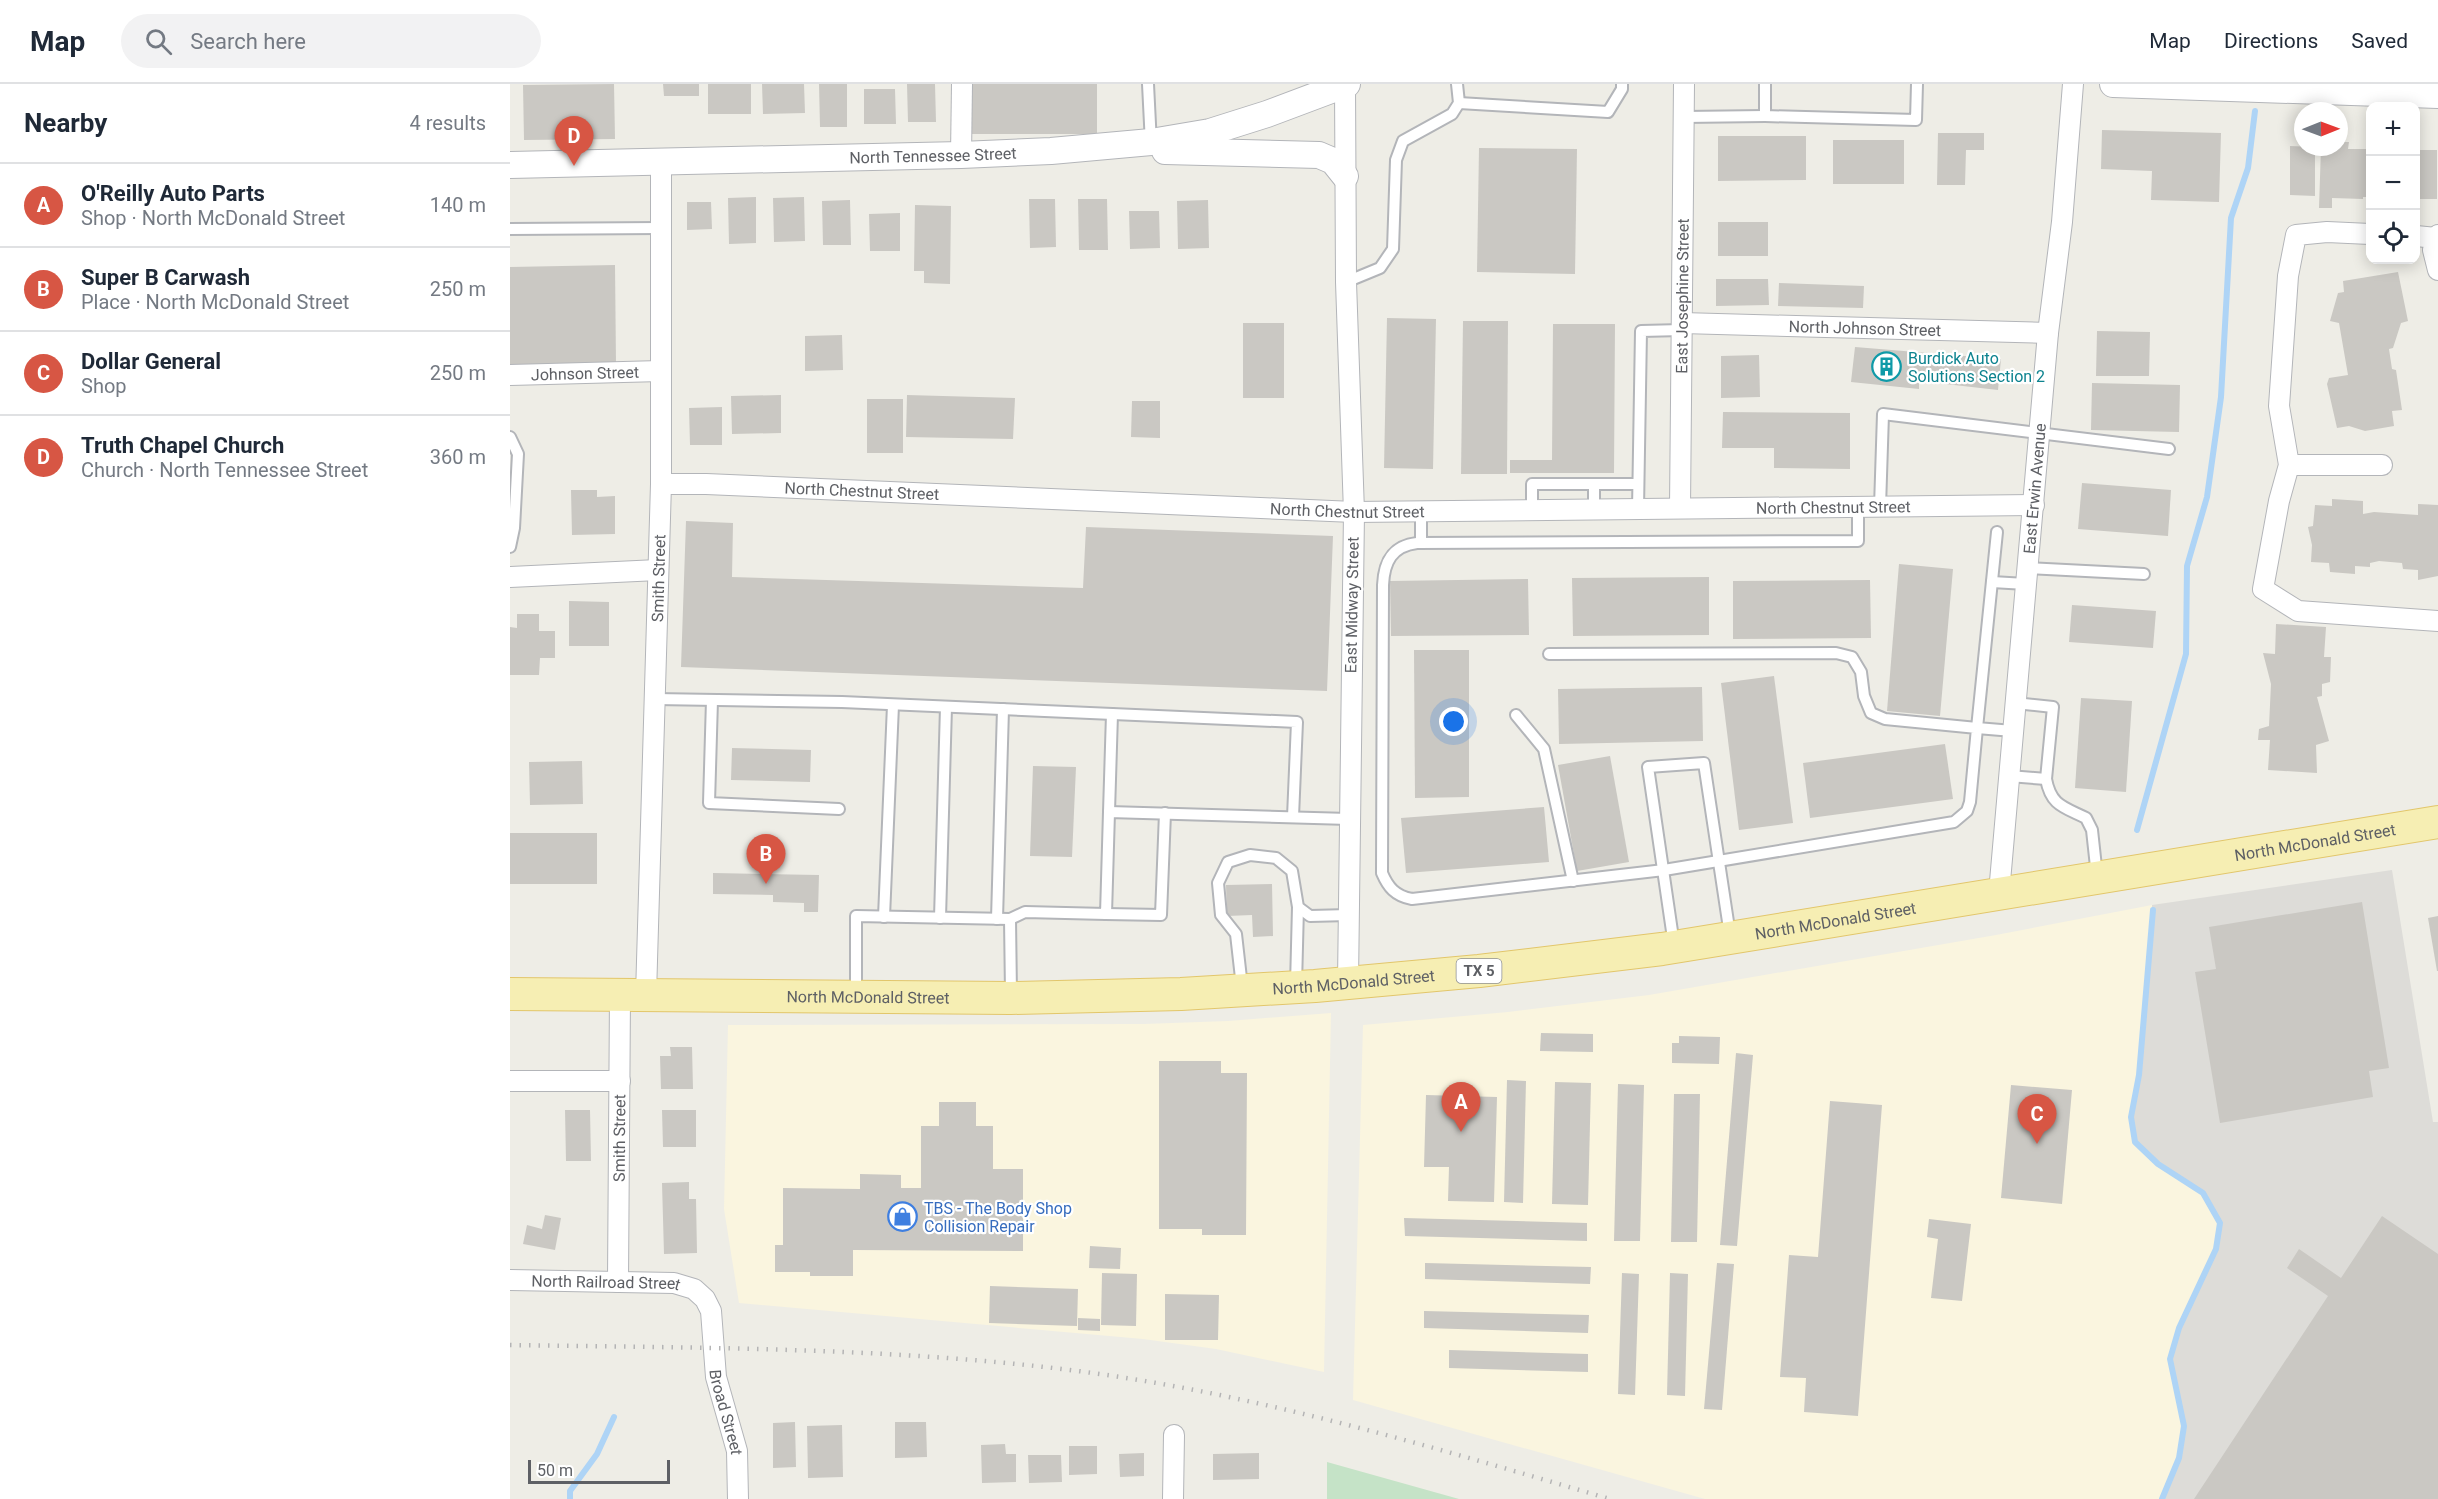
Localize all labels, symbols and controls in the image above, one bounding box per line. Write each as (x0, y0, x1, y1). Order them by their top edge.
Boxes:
search box (121, 14, 541, 68)
text: Map (30, 25, 85, 58)
icon: search (142, 25, 175, 58)
text: Search here (190, 29, 306, 54)
text: Map (2149, 29, 2191, 53)
text: Directions (2224, 29, 2318, 53)
text: Saved (2351, 29, 2408, 53)
north arrow (2294, 102, 2348, 156)
map controls (2366, 102, 2420, 264)
button: + (2366, 102, 2420, 156)
text: Nearby (24, 108, 107, 138)
text: 4 results (410, 111, 486, 135)
pin: D (554, 116, 594, 166)
street label: North Tennessee Street (849, 143, 1017, 167)
button: − (2366, 156, 2420, 210)
text: O'Reilly Auto Parts (81, 181, 265, 206)
text: A (37, 193, 50, 217)
text: 140 m (430, 193, 486, 217)
text: Shop · North McDonald Street (81, 206, 345, 230)
button: locate (2366, 210, 2420, 264)
street label: East Josephine Street (1672, 218, 1692, 374)
text: Super B Carwash (81, 265, 250, 290)
text: B (37, 277, 50, 301)
text: 250 m (430, 277, 486, 301)
text: Place · North McDonald Street (81, 290, 349, 314)
street label: North Johnson Street (1788, 316, 1941, 340)
text: Dollar General (81, 349, 221, 374)
place label: Burdick Auto Solutions Section 2 (1908, 349, 2045, 386)
building icon: Burdick Auto Solutions Section 2 (1871, 351, 1903, 383)
text: C (37, 361, 50, 385)
text: 250 m (430, 361, 486, 385)
street label: Johnson Street (531, 362, 639, 384)
text: Shop (81, 374, 127, 398)
street label: East Erwin Avenue (2019, 422, 2050, 555)
text: Truth Chapel Church (81, 433, 284, 458)
text: D (37, 445, 50, 469)
text: 360 m (430, 445, 486, 469)
text: Church · North Tennessee Street (81, 458, 368, 482)
street label: North Chestnut Street (784, 478, 940, 504)
street label: North Chestnut Street (1756, 497, 1911, 517)
street label: North Chestnut Street (1270, 499, 1425, 522)
street label: Smith Street (647, 534, 669, 622)
street label: East Midway Street (1341, 537, 1363, 673)
your location (1439, 707, 1468, 736)
street label: North McDonald Street (2233, 820, 2397, 865)
pin: B (746, 834, 786, 884)
street label: North McDonald Street (1753, 898, 1917, 943)
road number: TX 5 (1456, 959, 1502, 983)
street label: North McDonald Street (1272, 966, 1436, 998)
street label: North McDonald Street (786, 987, 950, 1007)
pin: A (1442, 1082, 1480, 1132)
street label: Smith Street (609, 1094, 629, 1182)
pin: C (2018, 1094, 2056, 1144)
place label: TBS - The Body Shop Collision Repair (924, 1199, 1072, 1236)
shop icon: TBS - The Body Shop Collision Repair (887, 1201, 919, 1233)
street label: North Railroad Street (531, 1271, 683, 1294)
street label: Broad Street (706, 1369, 747, 1455)
scale bar (528, 1457, 670, 1484)
text: 50 m (537, 1461, 573, 1480)

